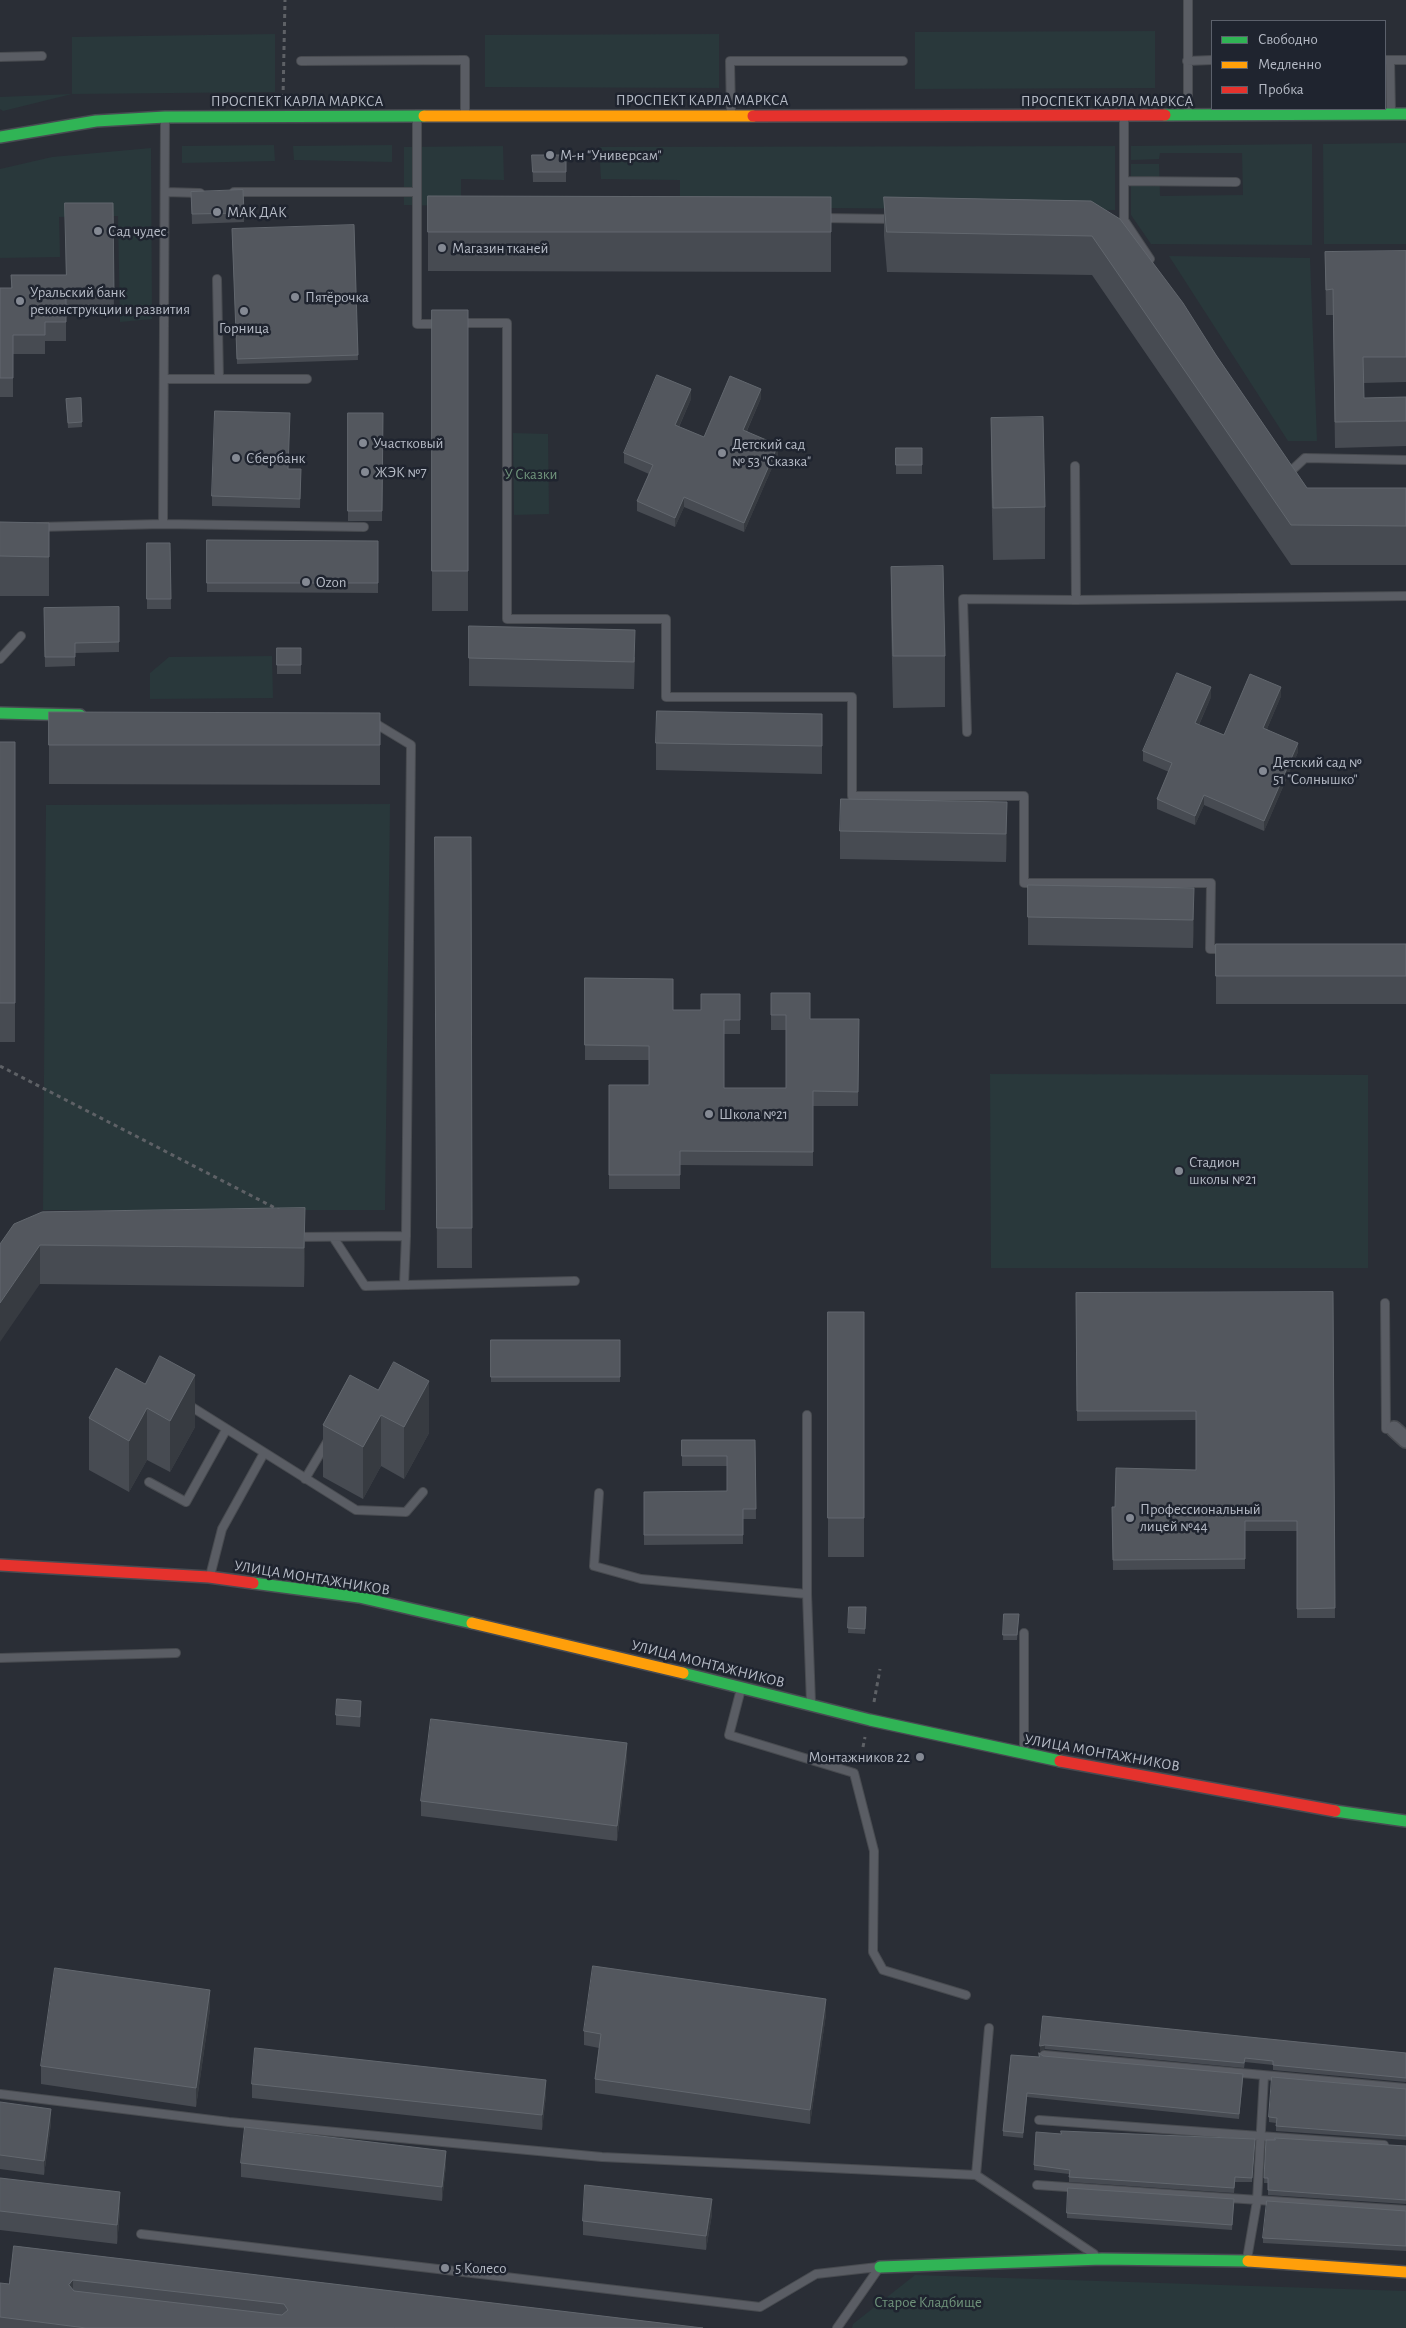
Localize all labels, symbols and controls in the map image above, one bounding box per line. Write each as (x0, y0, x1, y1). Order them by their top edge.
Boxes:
legend (1211, 20, 1386, 110)
text: Свободно (1258, 32, 1318, 47)
text: Медленно (1258, 57, 1322, 72)
text: Пробка (1258, 82, 1304, 97)
street label: ПРОСПЕКТ КАРЛА МАРКСА (616, 91, 788, 109)
street label: ПРОСПЕКТ КАРЛА МАРКСА (211, 92, 383, 110)
street label: ПРОСПЕКТ КАРЛА МАРКСА (1021, 92, 1193, 110)
place label: М-н "Универсам" (560, 146, 662, 164)
marker: М-н "Универсам" (544, 149, 556, 161)
place label: МАК ДАК (227, 203, 287, 221)
marker: МАК ДАК (211, 206, 223, 218)
place label: Сад чудес (108, 222, 167, 240)
marker: Сад чудес (92, 225, 104, 237)
place label: Магазин тканей (452, 239, 549, 257)
marker: Магазин тканей (436, 242, 448, 254)
place label: Уральский банк реконструкции и развития (30, 283, 190, 318)
place label: Пятёрочка (305, 288, 369, 306)
marker: Пятёрочка (289, 291, 301, 303)
marker: Уральский банк реконструкции и развития (14, 295, 26, 307)
marker: Горница (238, 305, 250, 317)
place label: Горница (219, 319, 269, 337)
place label: Участковый (373, 434, 444, 452)
place label: Детский сад № 53 "Сказка" (732, 435, 811, 470)
marker: Участковый (357, 437, 369, 449)
marker: Детский сад № 53 "Сказка" (716, 447, 728, 459)
place label: Сбербанк (246, 449, 305, 467)
marker: Сбербанк (230, 452, 242, 464)
place label: ЖЭК №7 (375, 463, 427, 481)
park label: У Сказки (504, 465, 558, 483)
marker: ЖЭК №7 (359, 466, 371, 478)
place label: Ozon (316, 573, 346, 591)
marker: Ozon (300, 576, 312, 588)
place label: Детский сад № 51 "Солнышко" (1273, 753, 1362, 788)
marker: Детский сад № 51 "Солнышко" (1257, 765, 1269, 777)
place label: Школа №21 (719, 1105, 788, 1123)
marker: Школа №21 (703, 1108, 715, 1120)
place label: Стадион школы №21 (1189, 1153, 1257, 1188)
marker: Стадион школы №21 (1173, 1165, 1185, 1177)
place label: Профессиональный лицей №44 (1140, 1500, 1261, 1535)
marker: Профессиональный лицей №44 (1124, 1512, 1136, 1524)
street label: УЛИЦА МОНТАЖНИКОВ (233, 1557, 391, 1599)
street label: УЛИЦА МОНТАЖНИКОВ (629, 1636, 787, 1692)
street label: УЛИЦА МОНТАЖНИКОВ (1023, 1730, 1181, 1776)
place label: Монтажников 22 (809, 1748, 910, 1766)
marker: Монтажников 22 (914, 1751, 926, 1763)
place label: 5 Колесо (455, 2259, 506, 2277)
marker: 5 Колесо (439, 2262, 451, 2274)
park label: Старое Кладбище (874, 2293, 982, 2311)

